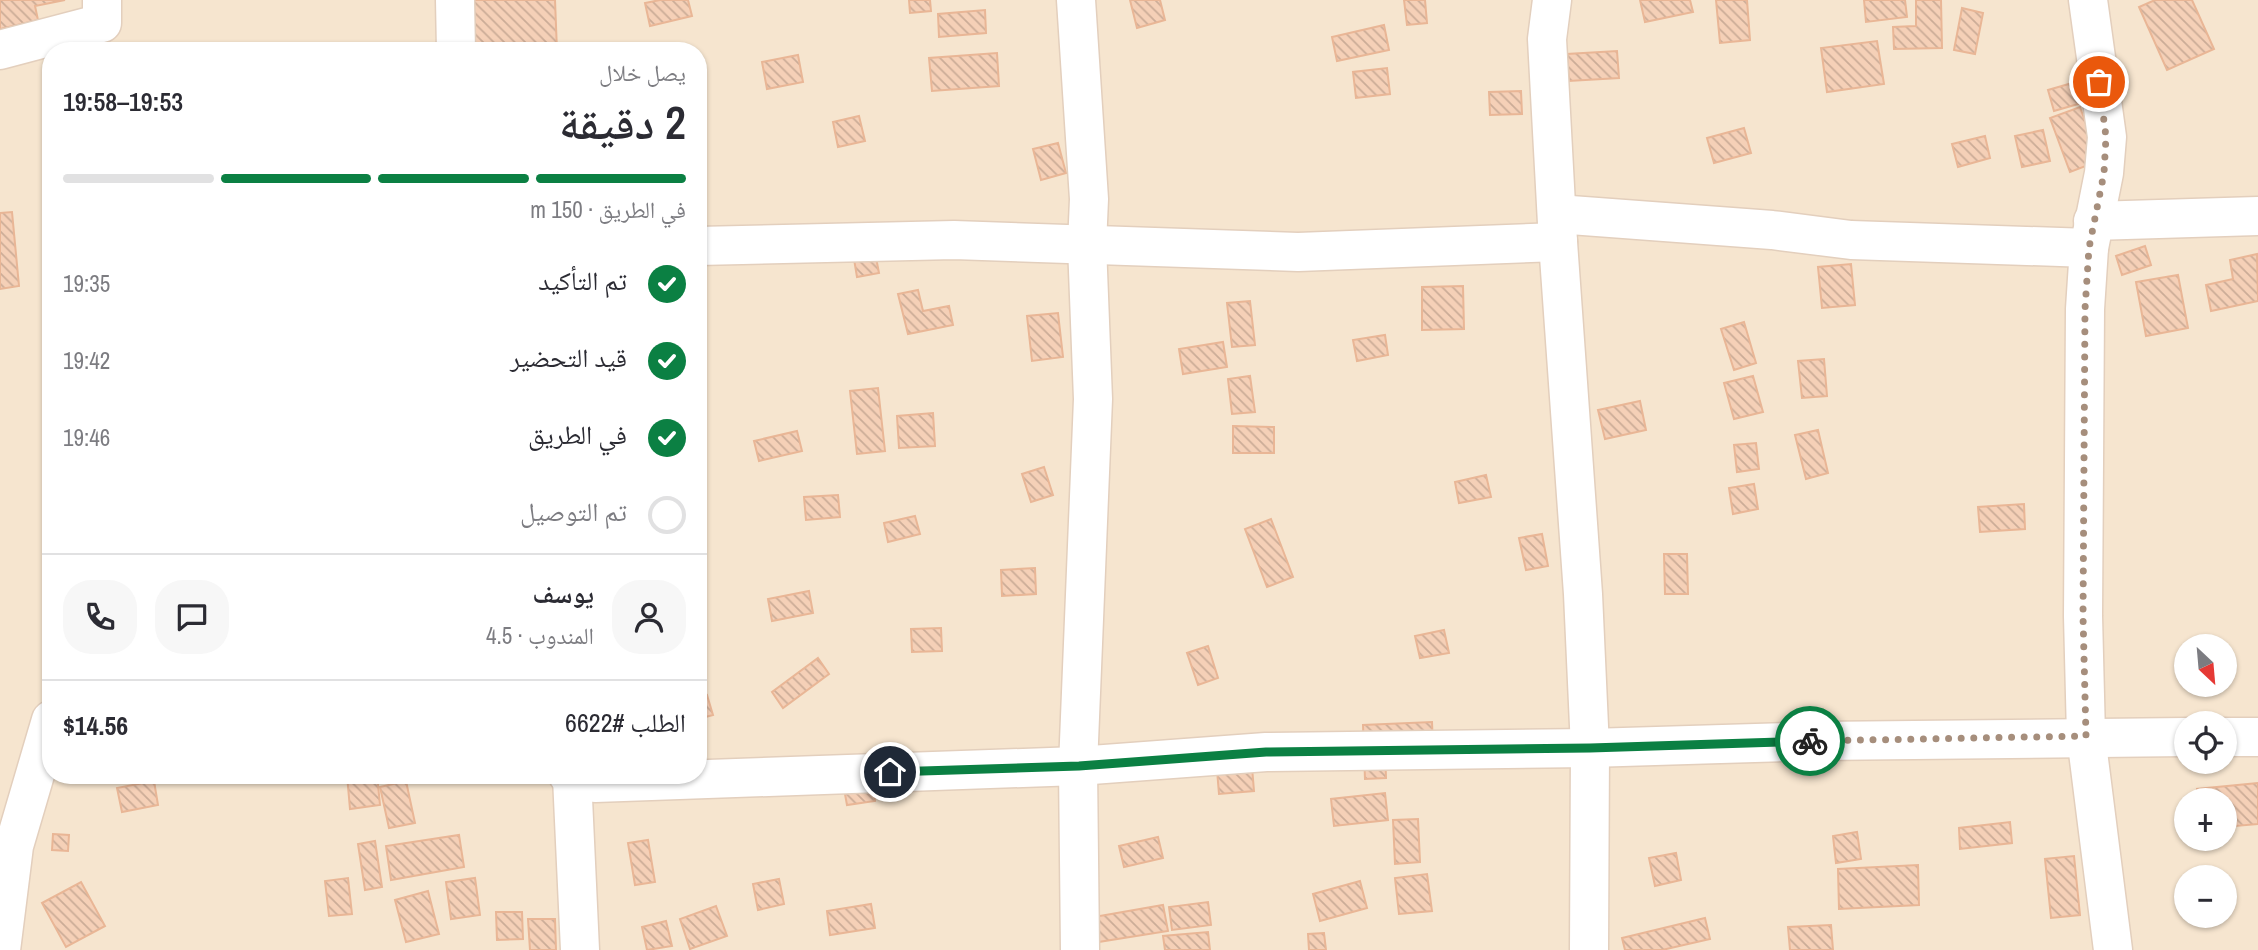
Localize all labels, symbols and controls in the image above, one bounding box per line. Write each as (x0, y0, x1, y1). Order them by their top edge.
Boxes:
pin (2069, 52, 2129, 112)
text: يصل خلال (599, 57, 686, 88)
icon: bag (2080, 63, 2118, 101)
text: 19:53–19:58 (63, 84, 183, 119)
text: 2 دقيقة (559, 91, 686, 153)
text: في الطريق · 150 m (530, 194, 686, 225)
text: تم التأكيد (538, 263, 627, 298)
icon: check (648, 265, 686, 303)
text: 19:35 (63, 268, 110, 299)
text: قيد التحضير (510, 340, 627, 375)
icon: check (648, 342, 686, 380)
text: 19:42 (63, 345, 110, 376)
text: في الطريق (528, 417, 627, 452)
icon: check (648, 419, 686, 457)
text: 19:46 (63, 422, 110, 453)
text: تم التوصيل (520, 494, 627, 529)
text: يوسف (533, 576, 594, 611)
button: phone (63, 580, 137, 654)
button: chat (155, 580, 229, 654)
button: person (612, 580, 686, 654)
text: المندوب · 4.5 (486, 620, 594, 651)
north arrow (2174, 634, 2236, 696)
map controls (2174, 634, 2237, 928)
text: الطلب #6622 (565, 705, 686, 740)
courier (1775, 706, 1845, 776)
text: $14.56 (63, 708, 128, 743)
button: locate (2174, 711, 2237, 774)
icon: bike (1791, 722, 1829, 760)
pin (860, 742, 920, 802)
icon: home (871, 753, 909, 791)
button: + (2174, 788, 2237, 851)
button: − (2174, 865, 2237, 928)

